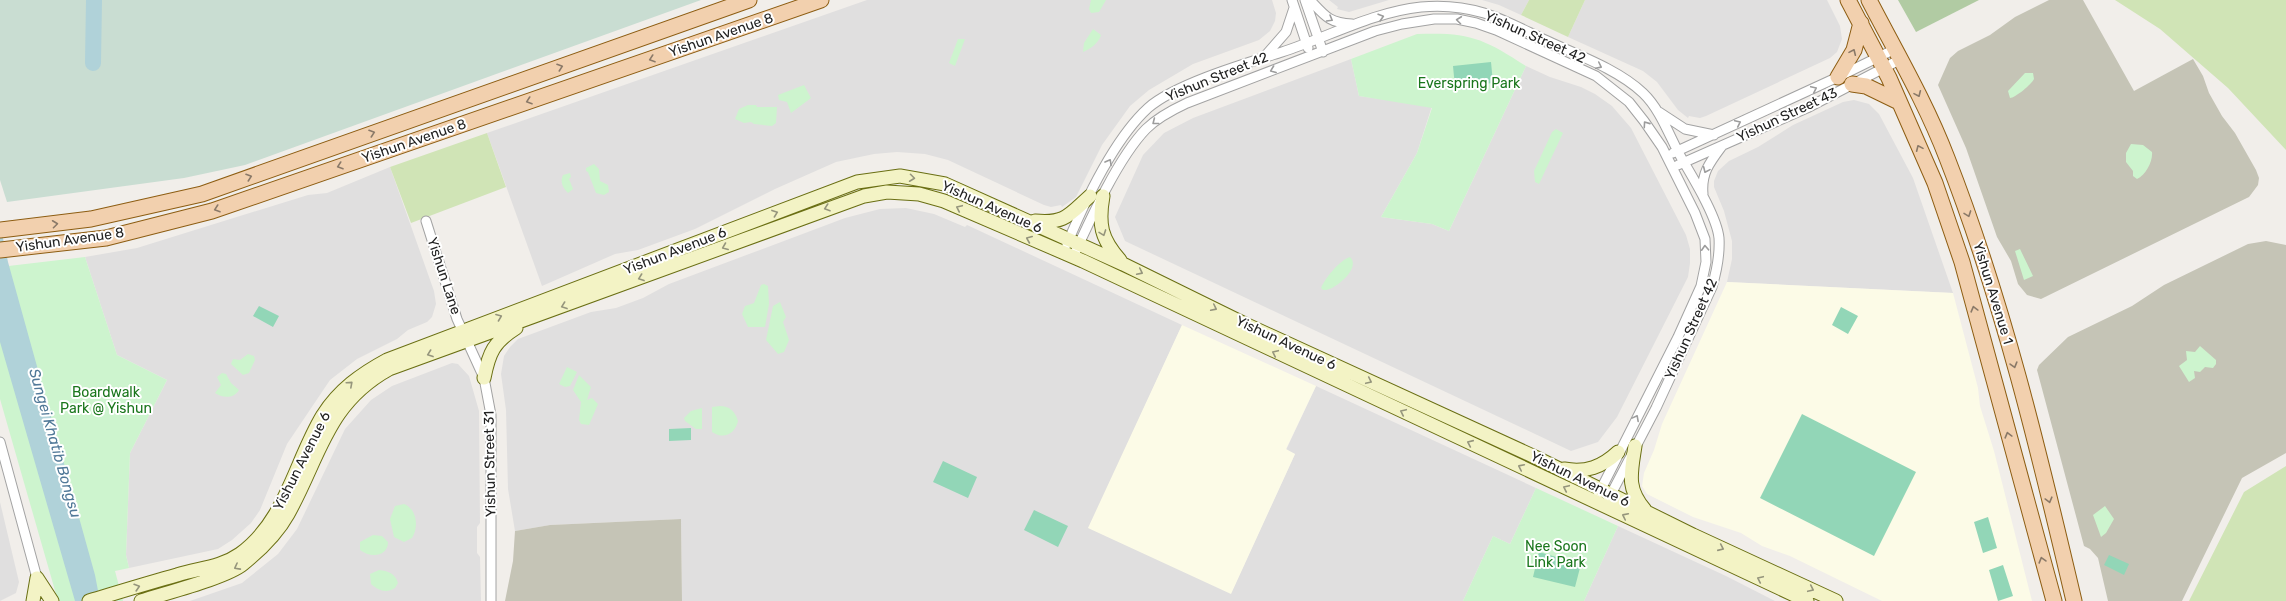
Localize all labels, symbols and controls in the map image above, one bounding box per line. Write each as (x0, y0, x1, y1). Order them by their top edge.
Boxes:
street label: Yishun Street 42 (1482, 7, 1588, 67)
street label: Yishun Avenue 8 (667, 9, 775, 61)
one-way arrow (1378, 13, 1385, 22)
one-way arrow (1326, 14, 1333, 21)
one-way arrow (1456, 16, 1462, 25)
street label: Yishun Street 42 (1163, 49, 1271, 105)
one-way arrow (1848, 49, 1856, 56)
one-way arrow (648, 54, 655, 62)
one-way arrow (1595, 61, 1602, 69)
one-way arrow (557, 63, 564, 71)
one-way arrow (1270, 65, 1277, 73)
park label: Everspring Park (1418, 75, 1521, 92)
street label: Yishun Street 43 (1734, 84, 1840, 146)
one-way arrow (1809, 86, 1817, 94)
one-way arrow (1913, 90, 1921, 98)
one-way arrow (526, 96, 533, 105)
street label: Yishun Avenue 8 (360, 115, 468, 167)
one-way arrow (1152, 117, 1159, 124)
one-way arrow (1734, 120, 1741, 128)
one-way arrow (1644, 121, 1651, 128)
one-way arrow (368, 130, 375, 138)
one-way arrow (1916, 144, 1924, 152)
one-way arrow (1104, 159, 1111, 166)
one-way arrow (337, 162, 344, 170)
one-way arrow (1703, 166, 1711, 173)
one-way arrow (246, 173, 253, 182)
one-way arrow (909, 173, 915, 182)
street label: Yishun Avenue 6 (939, 177, 1045, 237)
one-way arrow (214, 204, 221, 213)
one-way arrow (824, 204, 831, 212)
one-way arrow (956, 205, 964, 213)
one-way arrow (771, 209, 778, 217)
one-way arrow (1963, 211, 1971, 218)
one-way arrow (52, 220, 58, 229)
street label: Yishun Avenue 8 (15, 224, 125, 256)
street label: Yishun Avenue 6 (621, 224, 729, 278)
one-way arrow (1098, 229, 1107, 236)
street label: Yishun Lane (424, 235, 465, 317)
one-way arrow (1025, 235, 1032, 243)
street label: Yishun Avenue 1 (1969, 240, 2017, 346)
one-way arrow (721, 242, 728, 250)
one-way arrow (1701, 245, 1709, 251)
one-way arrow (1135, 267, 1143, 275)
one-way arrow (637, 274, 644, 282)
street label: Yishun Street 42 (1661, 276, 1721, 382)
one-way arrow (561, 301, 568, 309)
one-way arrow (1210, 304, 1217, 311)
one-way arrow (1970, 306, 1979, 313)
street label: Yishun Avenue 6 (1233, 312, 1339, 374)
one-way arrow (495, 314, 502, 322)
one-way arrow (426, 349, 433, 358)
one-way arrow (1272, 350, 1280, 358)
one-way arrow (2009, 362, 2018, 369)
water label: Sungei Khatib Bongsu (25, 366, 85, 520)
one-way arrow (1364, 376, 1372, 384)
one-way arrow (346, 381, 353, 388)
park label: Boardwalk Park @ Yishun (60, 384, 152, 417)
street label: Yishun Avenue 6 (270, 409, 334, 513)
one-way arrow (1400, 409, 1408, 417)
street label: Yishun Street 31 (481, 411, 499, 517)
one-way arrow (1631, 414, 1638, 422)
one-way arrow (2004, 432, 2013, 439)
one-way arrow (1467, 440, 1475, 448)
street label: Yishun Avenue 6 (1527, 448, 1633, 510)
one-way arrow (1517, 464, 1525, 472)
one-way arrow (1562, 484, 1569, 492)
one-way arrow (2045, 496, 2053, 503)
one-way arrow (1622, 513, 1629, 521)
park label: Nee Soon Link Park (1525, 538, 1587, 571)
one-way arrow (1717, 543, 1725, 551)
one-way arrow (2038, 557, 2047, 564)
one-way arrow (234, 562, 242, 569)
one-way arrow (1756, 576, 1764, 584)
one-way arrow (134, 583, 141, 592)
one-way arrow (1807, 584, 1814, 592)

